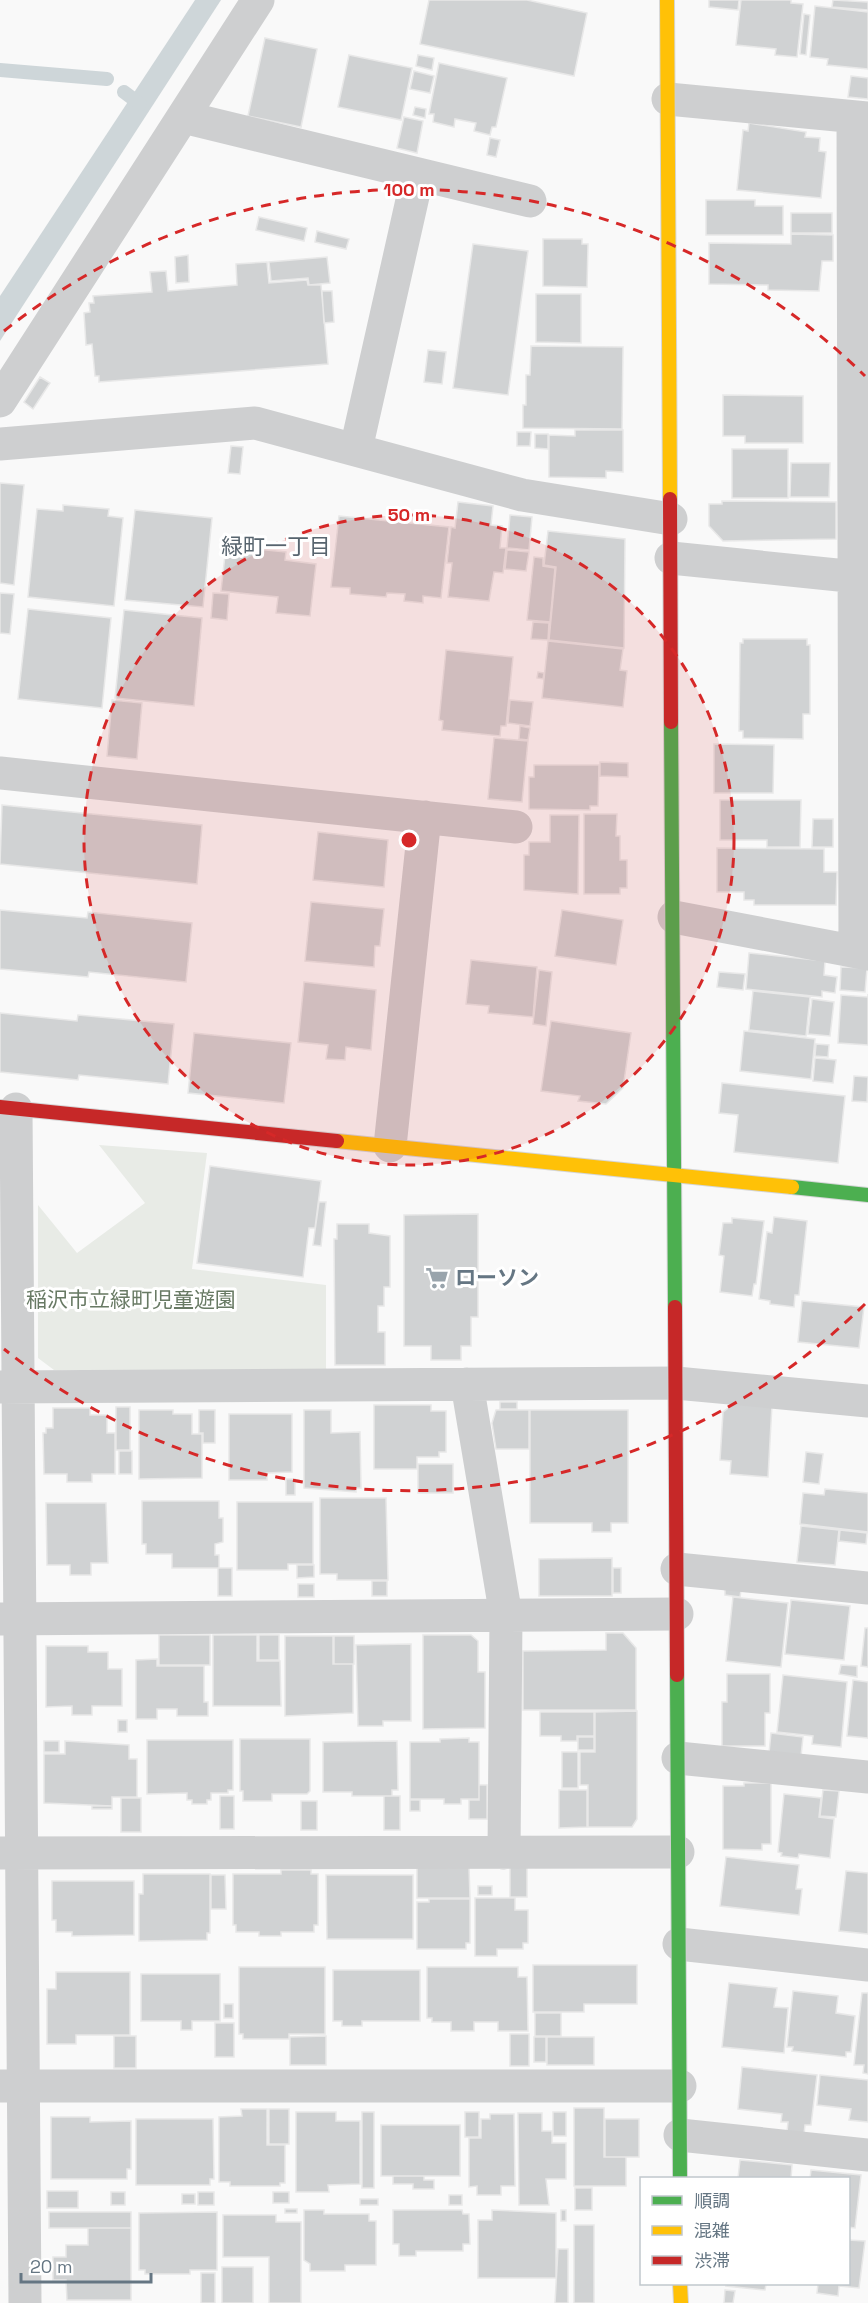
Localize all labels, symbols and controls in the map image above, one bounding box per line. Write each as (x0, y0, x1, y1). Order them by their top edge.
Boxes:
text: 100 m (383, 178, 435, 201)
text: 50 m (388, 503, 430, 526)
district label: 緑町一丁目 (221, 532, 331, 560)
centre of rings (399, 830, 419, 850)
place label: ローソン (455, 1264, 539, 1291)
supermarket icon: ローソン (424, 1265, 450, 1291)
park label: 稲沢市立緑町児童遊園 (26, 1286, 236, 1313)
legend (640, 2177, 850, 2285)
text: 順調 (694, 2189, 730, 2212)
text: 混雑 (694, 2219, 730, 2242)
scale bar (21, 2246, 152, 2284)
text: 渋滞 (694, 2249, 730, 2272)
text: 20 m (30, 2255, 73, 2278)

